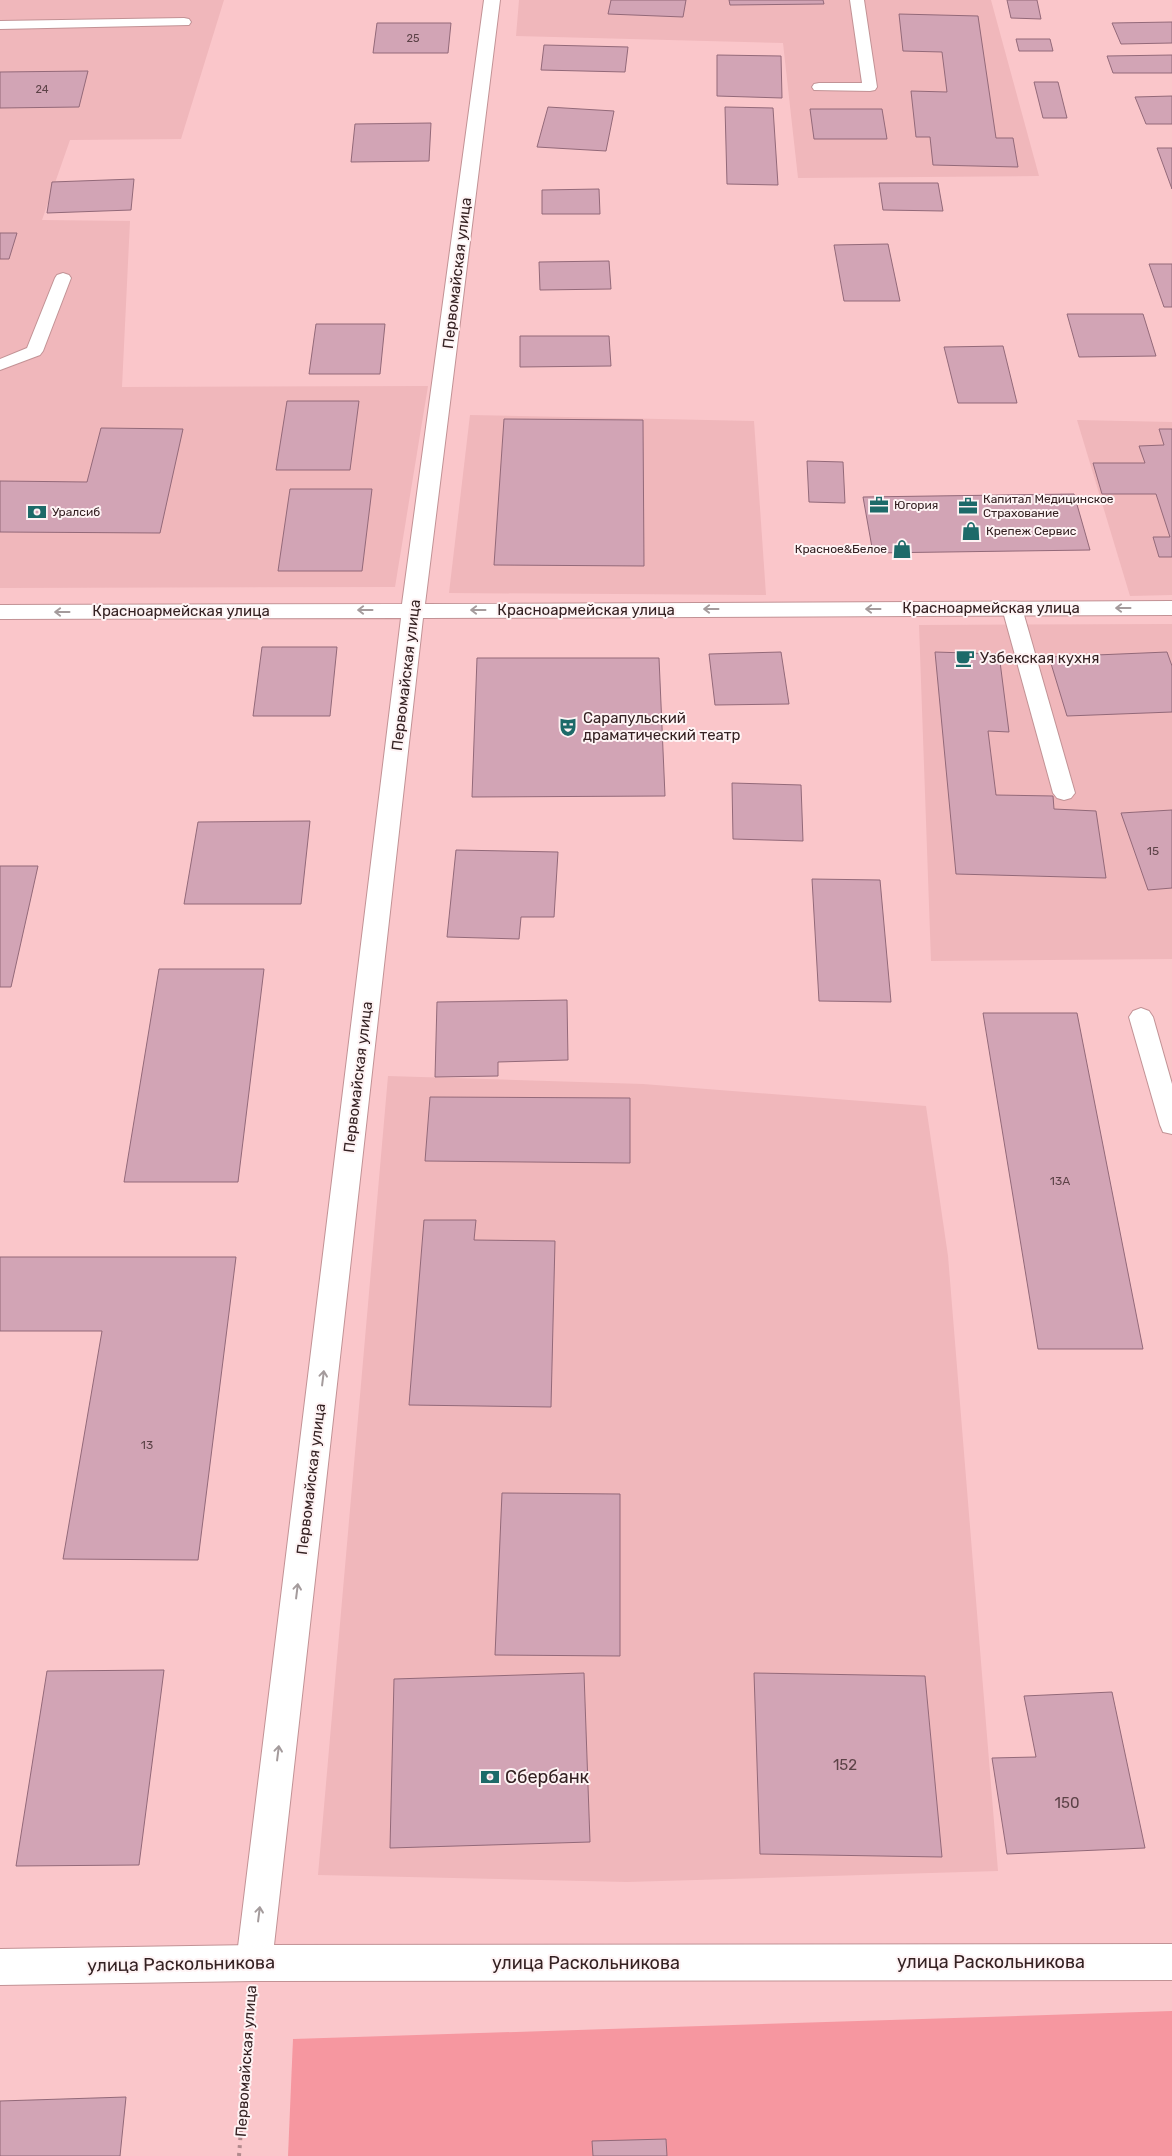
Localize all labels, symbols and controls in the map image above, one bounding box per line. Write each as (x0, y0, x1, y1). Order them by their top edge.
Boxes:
house number: 25 (407, 32, 420, 45)
house number: 24 (35, 83, 49, 96)
street label: Первомайская улица (439, 196, 475, 350)
place label: Капитал Медицинское Страхование (983, 492, 1114, 520)
office icon: Югория (868, 494, 890, 516)
office icon: Капитал Медицинское Страхование (957, 495, 979, 517)
place label: Югория (894, 498, 938, 512)
bank icon: Уралсиб (26, 501, 48, 523)
place label: Уралсиб (52, 505, 100, 519)
shop icon: Крепеж Сервис (960, 520, 982, 542)
place label: Крепеж Сервис (986, 524, 1077, 538)
shop icon: Красное&Белое (891, 538, 913, 560)
place label: Красное&Белое (795, 542, 887, 556)
street label: Первомайская улица (388, 598, 424, 752)
street label: Красноармейская улица (902, 599, 1080, 617)
street label: Красноармейская улица (497, 601, 675, 619)
street label: Красноармейская улица (92, 602, 270, 620)
one-way arrow (1116, 603, 1132, 613)
one-way arrow (703, 604, 720, 614)
one-way arrow (866, 604, 882, 614)
one-way arrow (357, 605, 373, 615)
one-way arrow (471, 605, 487, 615)
one-way arrow (54, 607, 70, 617)
cafe icon: Узбекская кухня (954, 647, 976, 669)
place label: Узбекская кухня (980, 649, 1099, 667)
place label: Сарапульский драматический театр (583, 709, 741, 744)
theatre icon: Сарапульский драматический театр (557, 716, 579, 738)
house number: 15 (1147, 844, 1159, 858)
street label: Первомайская улица (340, 1000, 376, 1154)
house number: 13А (1050, 1174, 1070, 1188)
one-way arrow (318, 1370, 328, 1386)
street label: Первомайская улица (293, 1402, 329, 1556)
house number: 13 (141, 1438, 153, 1452)
one-way arrow (292, 1584, 302, 1600)
one-way arrow (273, 1745, 283, 1761)
house number: 152 (833, 1756, 857, 1774)
bank icon: Сбербанк (479, 1766, 501, 1788)
place label: Сбербанк (505, 1766, 590, 1788)
house number: 150 (1055, 1794, 1079, 1812)
one-way arrow (254, 1906, 264, 1922)
street label: улица Раскольникова (87, 1951, 275, 1977)
street label: улица Раскольникова (897, 1951, 1085, 1973)
street label: улица Раскольникова (492, 1952, 680, 1974)
street label: Первомайская улица (232, 1984, 260, 2138)

